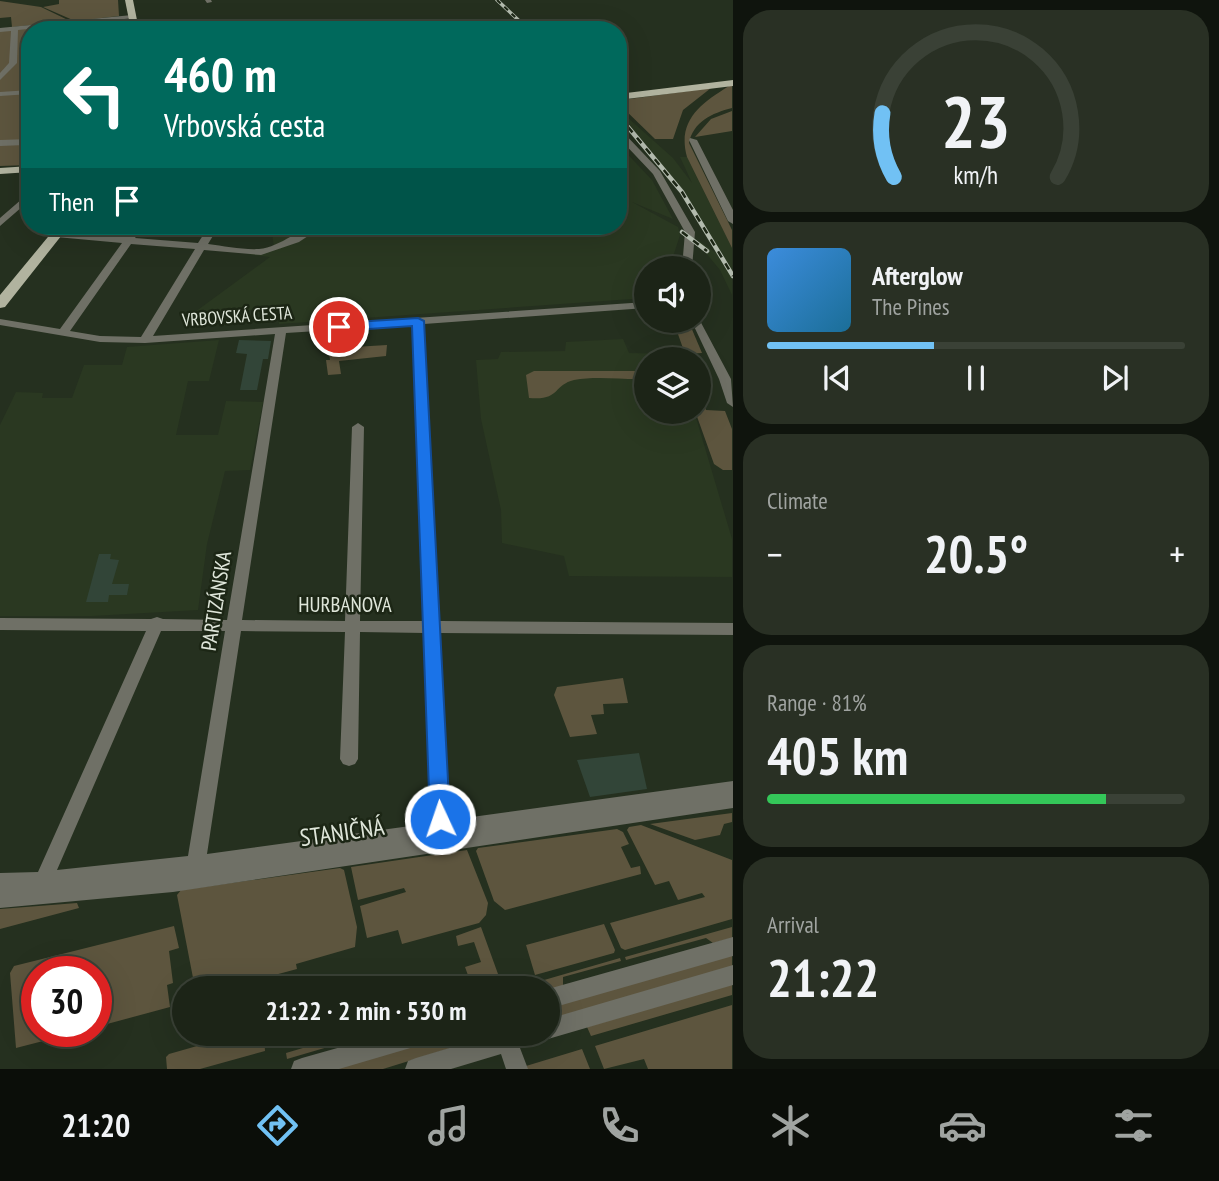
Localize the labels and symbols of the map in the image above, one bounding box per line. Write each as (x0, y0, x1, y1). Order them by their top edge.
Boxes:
pin (309, 297, 369, 357)
street label: VRBOVSKÁ CESTA (180, 301, 293, 331)
street label: PARTIZÁNSKA (195, 549, 237, 653)
street label: HURBANOVA (298, 591, 392, 618)
position arrow (403, 782, 477, 856)
street label: STANIČNÁ (298, 811, 387, 853)
speed limit sign: 30 (21, 956, 112, 1047)

